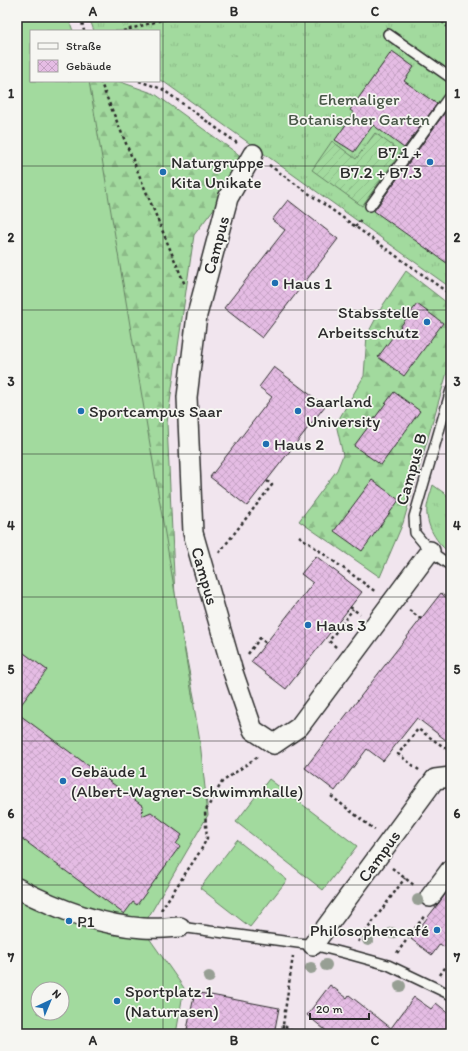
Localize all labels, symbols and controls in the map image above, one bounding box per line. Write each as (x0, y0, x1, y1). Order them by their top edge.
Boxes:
text: A (88, 4, 98, 19)
text: B (230, 4, 239, 19)
text: C (371, 4, 380, 19)
legend (30, 30, 160, 82)
text: Straße (66, 39, 101, 53)
text: Gebäude (66, 59, 111, 73)
text: 1 (8, 86, 14, 101)
text: 1 (454, 86, 460, 101)
park label: Ehemaliger Botanischer Garten (288, 89, 430, 129)
place label: B7.1 + B7.2 + B7.3 (340, 142, 422, 182)
place label: Naturgruppe Kita Unikate (171, 152, 264, 192)
marker: B7.1 + B7.2 + B7.3 (425, 157, 435, 167)
marker: Naturgruppe Kita Unikate (158, 167, 168, 177)
street label: Campus (199, 214, 233, 276)
text: 2 (8, 230, 15, 245)
text: 2 (454, 230, 461, 245)
place label: Haus 1 (283, 273, 332, 293)
marker: Haus 1 (270, 278, 280, 288)
place label: Stabsstelle Arbeitsschutz (318, 302, 419, 342)
marker: Stabsstelle Arbeitsschutz (422, 317, 432, 327)
text: 3 (7, 374, 15, 389)
text: 3 (453, 374, 461, 389)
place label: Saarland University (306, 391, 380, 431)
place label: Sportcampus Saar (89, 401, 223, 421)
marker: Sportcampus Saar (76, 406, 86, 416)
marker: Saarland University (293, 406, 303, 416)
street label: Campus B (391, 431, 431, 507)
place label: Haus 2 (274, 434, 324, 454)
marker: Haus 2 (261, 439, 271, 449)
text: 4 (7, 518, 15, 533)
text: 4 (453, 518, 461, 533)
street label: Campus (187, 545, 223, 607)
place label: Haus 3 (316, 615, 367, 635)
marker: Haus 3 (303, 620, 313, 630)
text: 5 (8, 662, 15, 677)
text: 5 (454, 662, 461, 677)
place label: Gebäude 1 (Albert-Wagner-Schwimmhalle) (71, 761, 303, 801)
marker: Gebäude 1 (Albert-Wagner-Schwimmhalle) (58, 776, 68, 786)
text: 6 (8, 806, 15, 821)
text: 6 (454, 806, 461, 821)
street label: Campus (353, 826, 405, 886)
place label: P1 (77, 911, 95, 931)
marker: P1 (64, 916, 74, 926)
place label: Philosophencafé (310, 920, 429, 940)
marker: Philosophencafé (432, 925, 442, 935)
text: 7 (7, 950, 15, 965)
text: 7 (453, 950, 461, 965)
north arrow (30, 981, 70, 1021)
place label: Sportplatz 1 (Naturrasen) (125, 981, 219, 1021)
text: N (49, 987, 64, 1001)
scale bar (310, 995, 369, 1021)
marker: Sportplatz 1 (Naturrasen) (112, 996, 122, 1006)
text: 20 m (316, 1002, 343, 1016)
text: A (88, 1033, 98, 1048)
text: B (230, 1033, 239, 1048)
text: C (371, 1033, 380, 1048)

